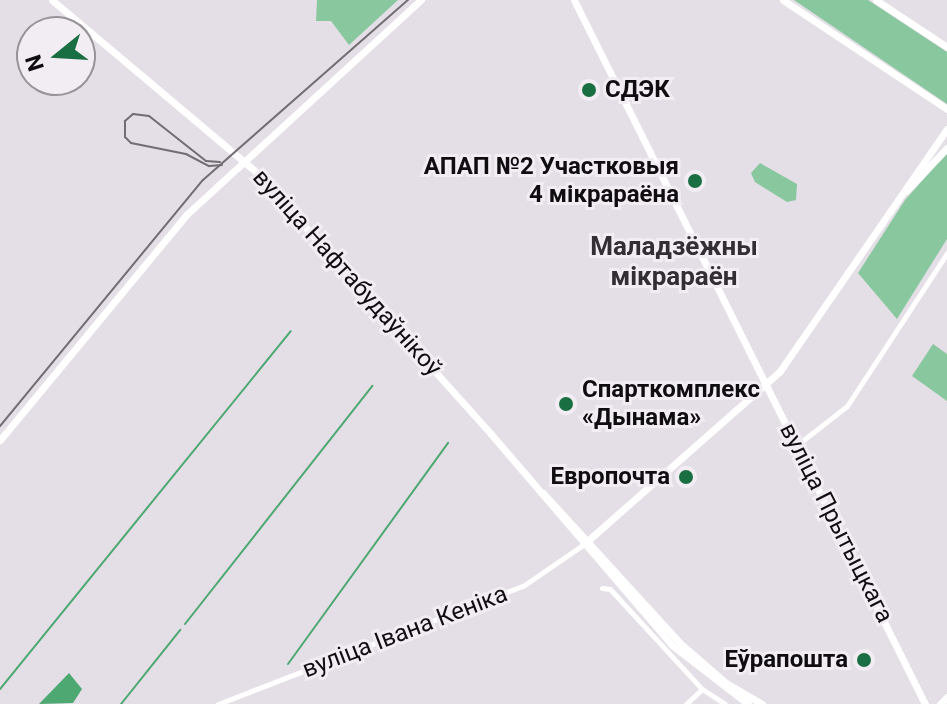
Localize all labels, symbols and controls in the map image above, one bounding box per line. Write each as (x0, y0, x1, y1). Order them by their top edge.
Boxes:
north arrow (16, 16, 96, 96)
text: N (20, 52, 49, 74)
place label: СДЭК (605, 76, 670, 104)
marker: СДЭК (580, 81, 598, 99)
place label: АПАП №2 Участковыя 4 мікрараёна (424, 153, 679, 209)
street label: вуліца Нафтабудаўнікоў (246, 164, 448, 382)
marker: АПАП №2 Участковыя 4 мікрараёна (686, 172, 704, 190)
district label: Маладзёжны мікрараён (590, 231, 758, 292)
place label: Спарткомплекс «Дынама» (582, 376, 760, 432)
marker: Спарткомплекс «Дынама» (557, 395, 575, 413)
street label: вуліца Прытыцкага (773, 418, 899, 628)
place label: Европочта (551, 463, 670, 491)
marker: Европочта (677, 468, 695, 486)
street label: вуліца Івана Кеніка (298, 580, 512, 684)
place label: Еўрапошта (724, 646, 848, 674)
marker: Еўрапошта (855, 651, 873, 669)

